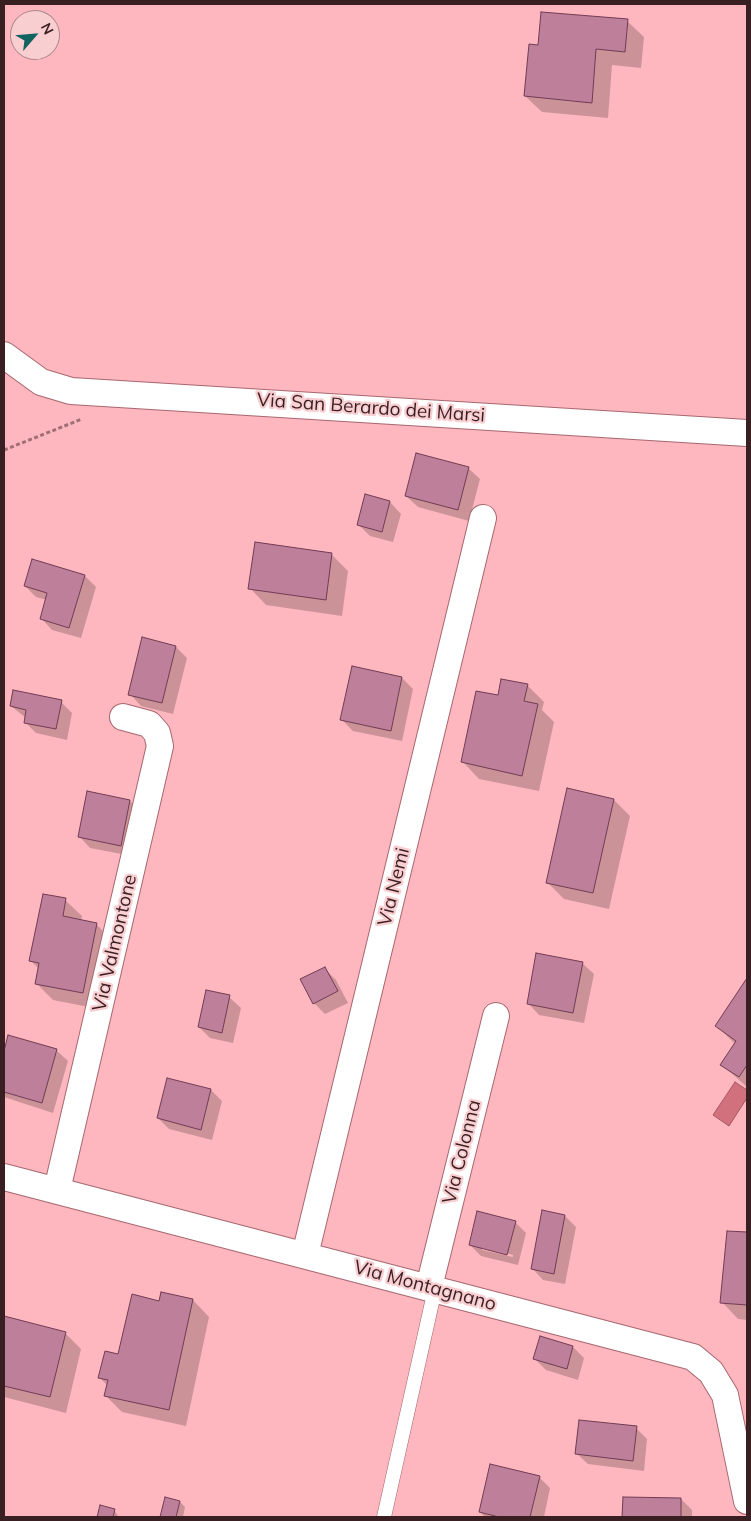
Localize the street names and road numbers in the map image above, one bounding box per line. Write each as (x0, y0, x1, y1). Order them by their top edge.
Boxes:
street label: Via San Berardo dei Marsi (256, 389, 486, 427)
street label: Via Nemi (373, 845, 415, 929)
street label: Via Valmontone (88, 872, 142, 1014)
street label: Via Colonna (438, 1098, 486, 1206)
street label: Via Montagnano (351, 1256, 499, 1316)

